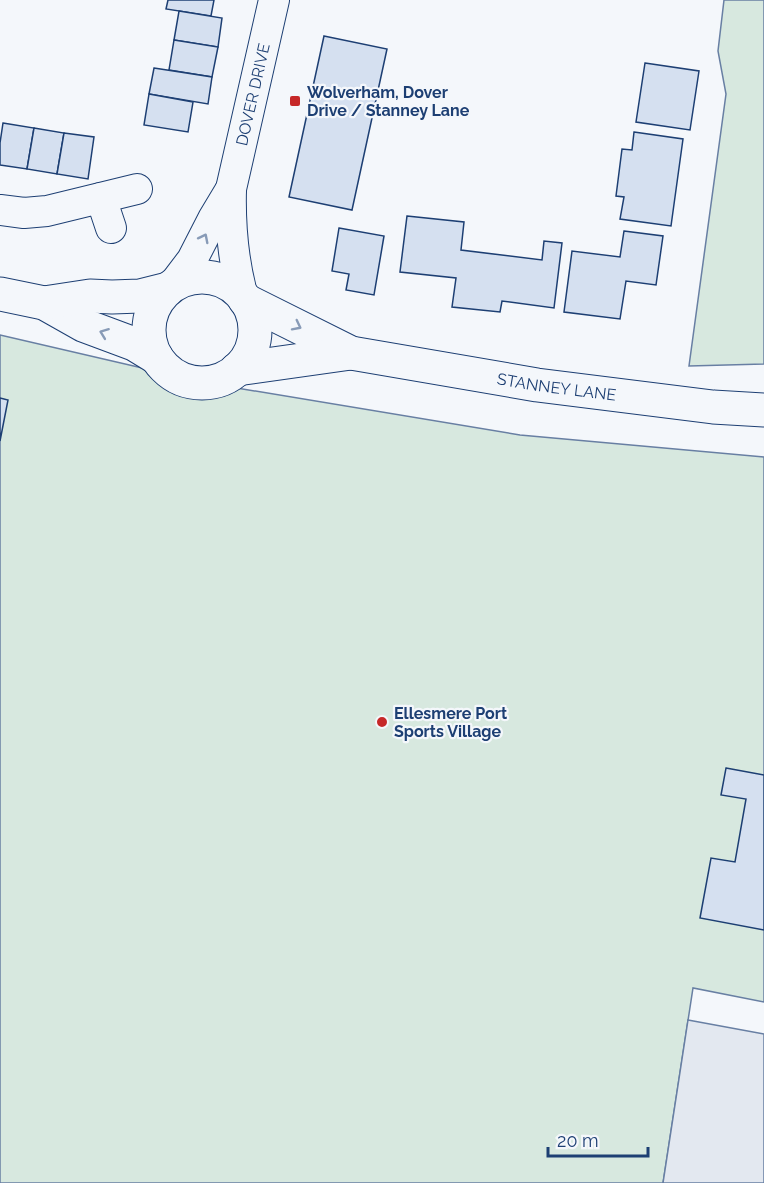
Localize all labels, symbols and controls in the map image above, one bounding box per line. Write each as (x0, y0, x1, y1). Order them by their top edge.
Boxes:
street label: DOVER DRIVE (232, 41, 274, 148)
place label: Wolverham, Dover Drive / Stanney Lane (307, 83, 470, 120)
marker: Wolverham, Dover Drive / Stanney Lane (288, 94, 302, 108)
one-way arrow (196, 234, 208, 245)
one-way arrow (291, 319, 302, 330)
one-way arrow (100, 327, 110, 340)
street label: STANNEY LANE (496, 369, 617, 405)
place label: Ellesmere Port Sports Village (394, 704, 507, 741)
marker: Ellesmere Port Sports Village (375, 715, 389, 729)
scale bar (548, 1120, 648, 1158)
text: 20 m (557, 1130, 599, 1151)

